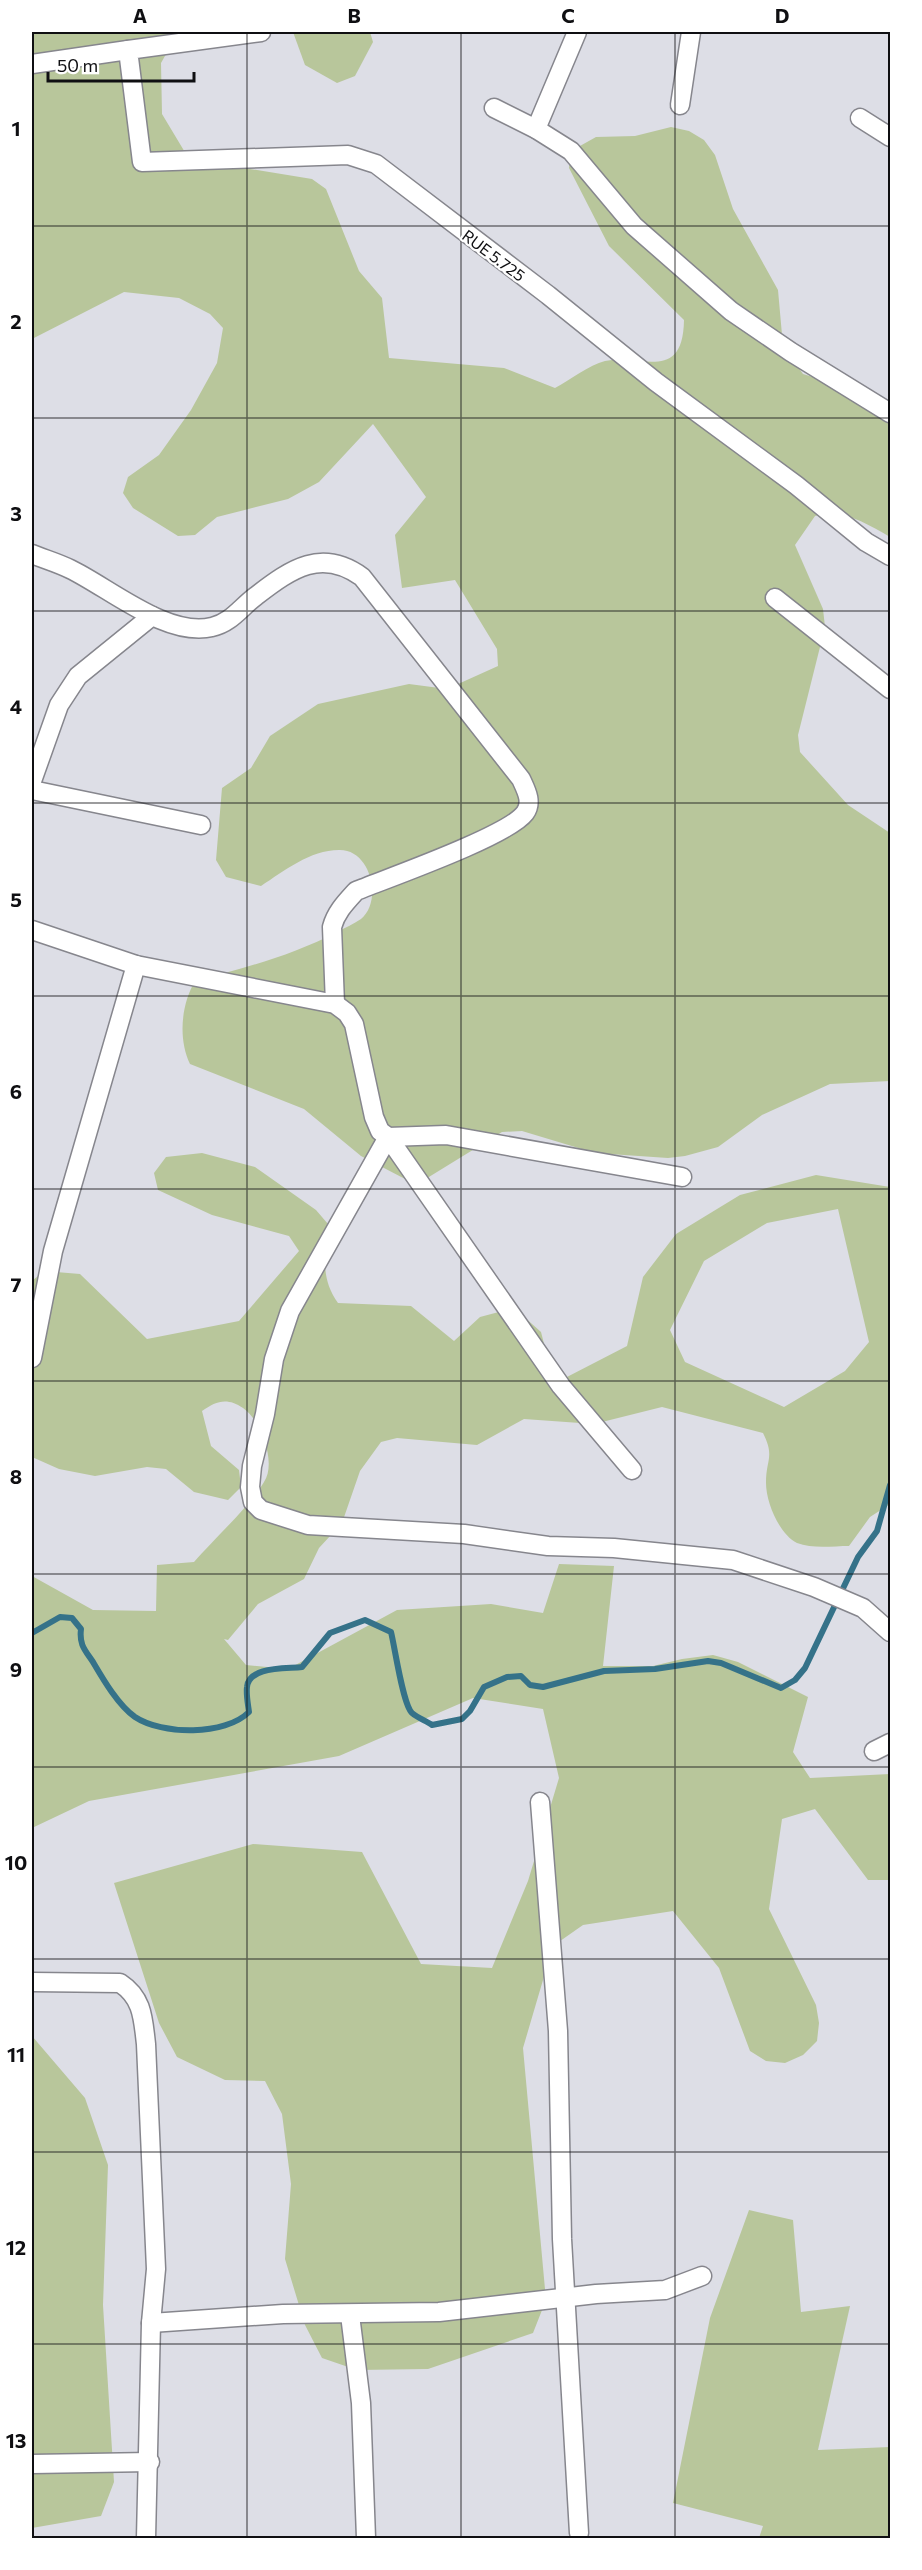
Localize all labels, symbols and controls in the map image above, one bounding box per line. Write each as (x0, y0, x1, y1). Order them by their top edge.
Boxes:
text: A (133, 3, 147, 27)
text: B (347, 3, 361, 27)
text: C (561, 3, 575, 27)
text: D (775, 3, 789, 27)
scale bar (48, 45, 194, 83)
text: 50 m (57, 54, 98, 76)
text: 1 (11, 116, 21, 140)
street label: RUE 5.725 (459, 225, 529, 285)
text: 2 (10, 309, 22, 333)
text: 3 (10, 501, 22, 525)
text: 4 (10, 694, 22, 718)
text: 5 (10, 887, 22, 911)
text: 6 (10, 1079, 22, 1103)
text: 7 (11, 1272, 22, 1296)
text: 8 (10, 1464, 22, 1488)
text: 9 (10, 1657, 22, 1681)
text: 10 (5, 1850, 27, 1874)
text: 11 (7, 2042, 25, 2066)
text: 12 (6, 2235, 26, 2259)
text: 13 (6, 2428, 26, 2452)

